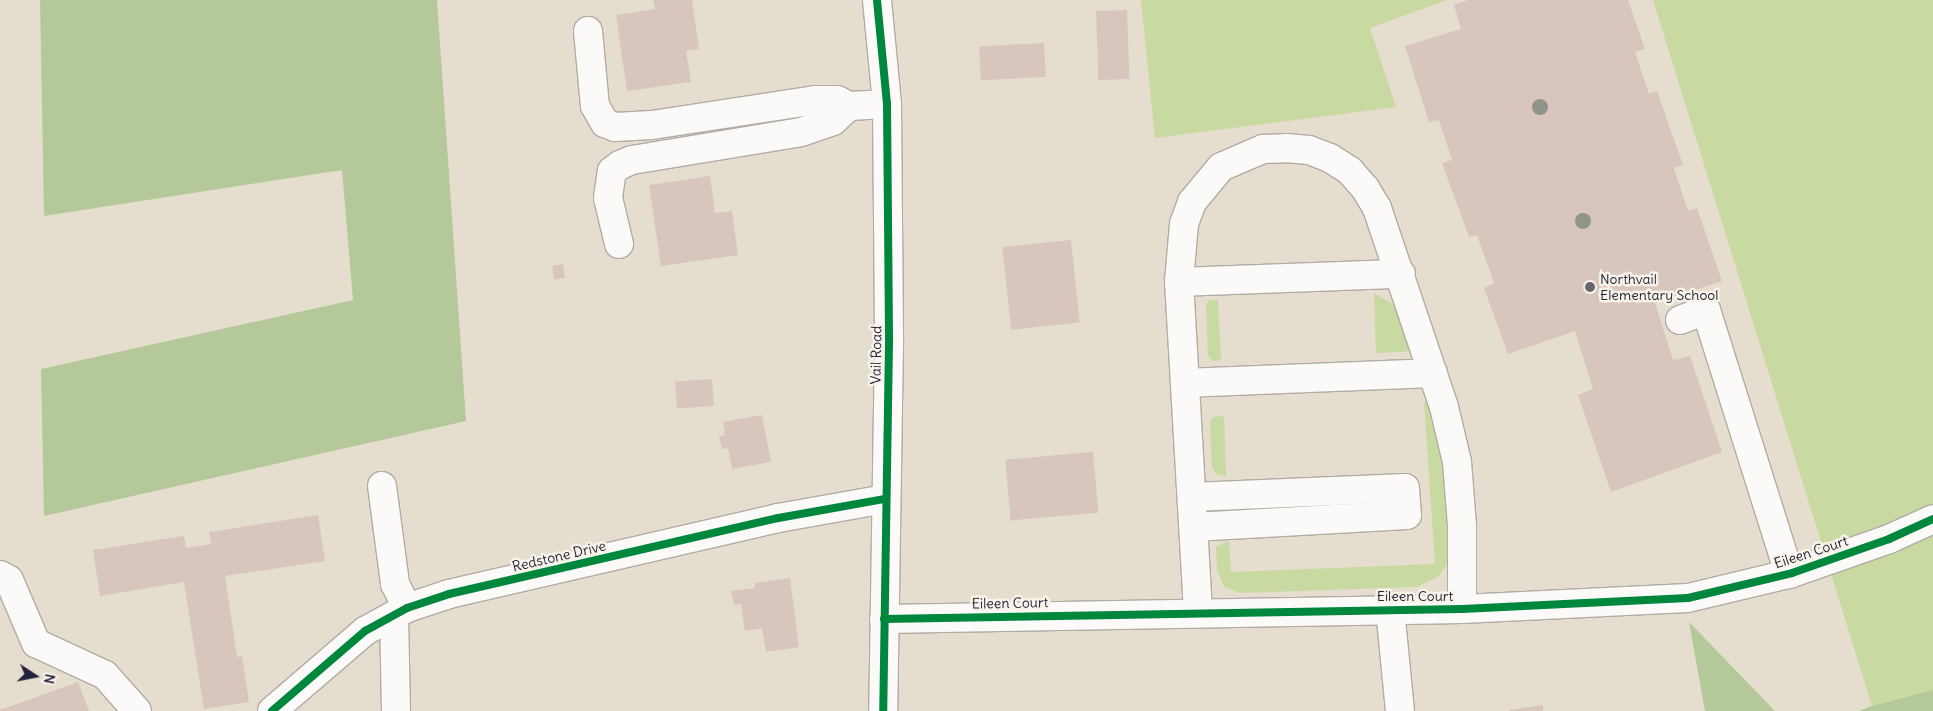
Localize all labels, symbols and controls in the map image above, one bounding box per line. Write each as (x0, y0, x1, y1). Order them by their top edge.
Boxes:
place label: Northvail Elementary School (1600, 271, 1718, 304)
marker: Northvail Elementary School (1584, 281, 1596, 293)
street label: Vail Road (867, 326, 885, 384)
street label: Eileen Court (1772, 532, 1850, 572)
street label: Redstone Drive (511, 537, 607, 575)
street label: Eileen Court (1377, 588, 1453, 604)
street label: Eileen Court (972, 594, 1048, 612)
north arrow (10, 651, 60, 701)
text: N (40, 672, 59, 685)

